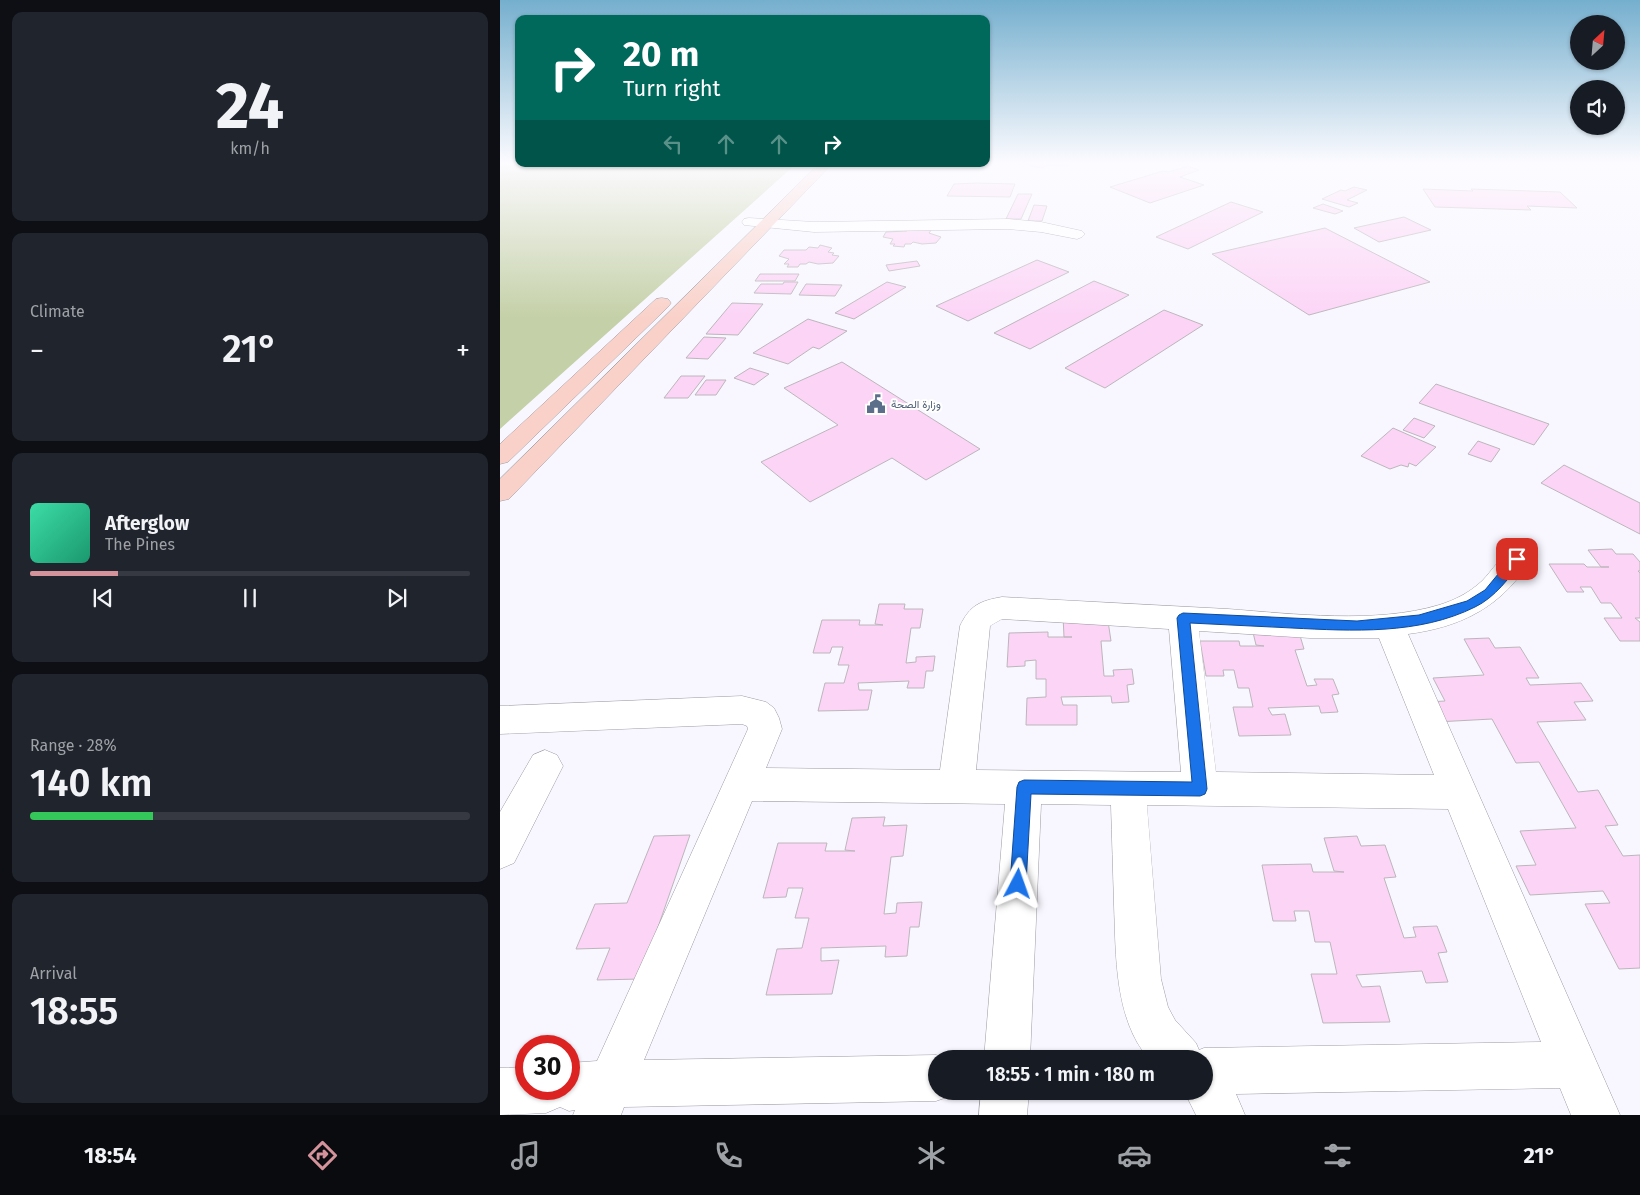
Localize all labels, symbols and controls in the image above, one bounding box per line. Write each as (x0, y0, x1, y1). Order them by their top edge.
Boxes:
north arrow (1570, 15, 1625, 70)
map controls (1570, 15, 1625, 135)
text: 20 m (623, 33, 699, 75)
icon: right (540, 35, 605, 100)
text: 24 (216, 67, 284, 145)
text: Turn right (623, 75, 720, 102)
button: sound (1570, 80, 1625, 135)
icon: left (659, 130, 687, 158)
icon: ahead (712, 130, 740, 158)
icon: ahead (765, 130, 793, 158)
icon: right (818, 130, 846, 158)
text: km/h (230, 139, 270, 158)
text: Climate (30, 302, 85, 321)
text: 21° (222, 326, 278, 372)
text: − (30, 334, 44, 367)
text: + (456, 334, 470, 367)
public building icon: وزارة الصحة (865, 393, 887, 415)
place label: وزارة الصحة (891, 398, 941, 411)
text: Afterglow (105, 512, 189, 535)
text: The Pines (105, 535, 175, 554)
pin (1496, 538, 1538, 580)
icon: arrive (1503, 545, 1531, 573)
icon: previous (89, 584, 117, 612)
icon: pause (236, 584, 264, 612)
icon: next (383, 584, 411, 612)
text: Range · 28% (30, 736, 117, 755)
text: 140 km (30, 760, 153, 806)
position arrow (991, 857, 1043, 909)
text: Arrival (30, 964, 77, 983)
text: 18:55 (30, 988, 118, 1034)
speed limit sign: 30 (515, 1035, 580, 1100)
text: 18:55 · 1 min · 180 m (986, 1063, 1155, 1086)
icon: directions (305, 1138, 340, 1173)
icon: music (508, 1138, 543, 1173)
icon: phone (711, 1138, 746, 1173)
icon: climate (914, 1138, 949, 1173)
icon: car (1117, 1138, 1152, 1173)
icon: filters (1320, 1138, 1355, 1173)
text: 18:54 (84, 1142, 137, 1169)
text: 21° (1523, 1142, 1556, 1169)

